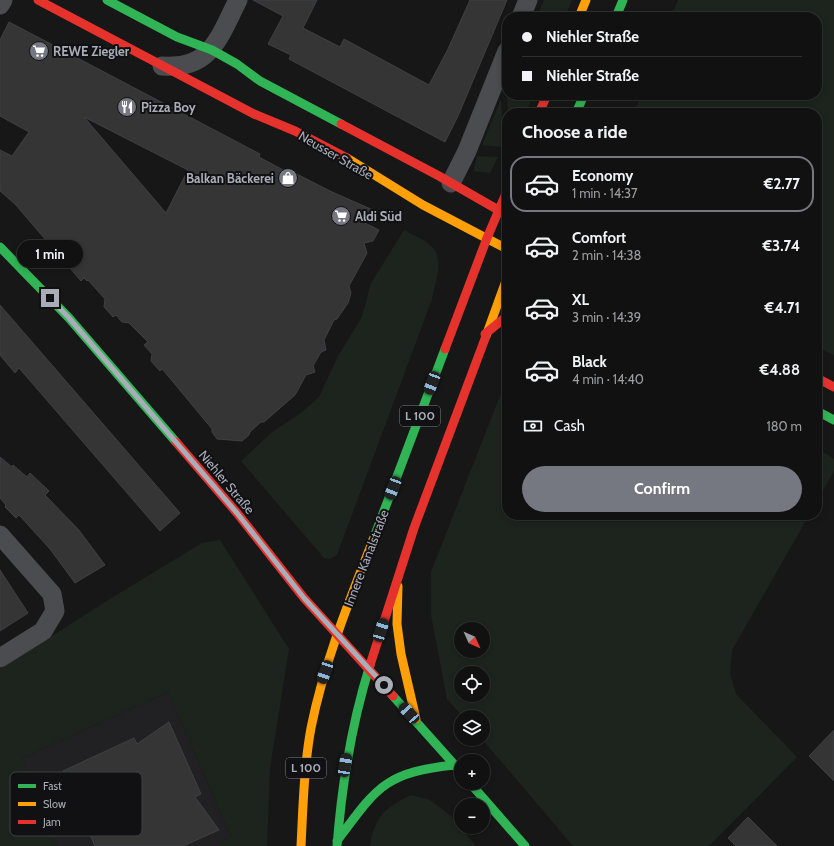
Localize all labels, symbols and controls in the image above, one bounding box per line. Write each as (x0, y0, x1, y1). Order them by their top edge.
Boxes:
text: Niehler Straße (546, 28, 639, 46)
supermarket icon: REWE Ziegler (28, 40, 50, 62)
place label: REWE Ziegler (53, 43, 130, 59)
text: Niehler Straße (546, 67, 639, 85)
restaurant icon: Pizza Boy (116, 96, 138, 118)
place label: Pizza Boy (141, 99, 196, 115)
text: Choose a ride (522, 121, 627, 143)
street label: Neusser Straße (296, 127, 376, 183)
icon: car (524, 166, 560, 202)
shop icon: Balkan Bäckerei (277, 167, 299, 189)
text: Economy (572, 167, 633, 185)
place label: Balkan Bäckerei (186, 170, 274, 186)
text: €2.77 (764, 175, 800, 193)
text: 1 min · 14:37 (572, 185, 638, 201)
supermarket icon: Aldi Süd (330, 205, 352, 227)
place label: Aldi Süd (355, 208, 402, 224)
icon: car (524, 228, 560, 264)
text: Comfort (572, 229, 626, 247)
text: €3.74 (763, 237, 800, 255)
callout: 1 min (17, 240, 83, 268)
text: 1 min (35, 246, 65, 262)
text: 2 min · 14:38 (572, 247, 641, 263)
route end (41, 289, 59, 307)
icon: car (524, 290, 560, 326)
text: XL (572, 291, 589, 309)
text: €4.71 (765, 299, 800, 317)
text: 3 min · 14:39 (572, 309, 641, 325)
icon: car (524, 352, 560, 388)
text: Black (572, 353, 607, 371)
text: €4.88 (760, 361, 800, 379)
car (422, 370, 442, 396)
text: 4 min · 14:40 (572, 371, 644, 387)
road number: L 100 (400, 406, 440, 426)
icon: cash (522, 415, 544, 437)
text: Cash (554, 417, 585, 435)
text: 180 m (766, 418, 802, 434)
street label: Niehler Straße (196, 447, 259, 517)
button: Confirm (522, 466, 802, 512)
car (383, 475, 403, 501)
street label: Innere Kanalstraße (340, 507, 392, 609)
car (372, 617, 390, 643)
north arrow (454, 622, 490, 658)
map controls (454, 622, 490, 834)
car (315, 659, 335, 685)
button: locate (454, 666, 490, 702)
route start (375, 676, 393, 694)
car (397, 700, 421, 726)
button: layers (454, 710, 490, 746)
car (337, 752, 353, 778)
button: + (454, 754, 490, 790)
road number: L 100 (286, 758, 326, 778)
legend (10, 772, 142, 836)
text: Fast (43, 779, 62, 793)
text: Slow (43, 797, 66, 811)
button: − (454, 798, 490, 834)
text: Jam (42, 815, 61, 829)

